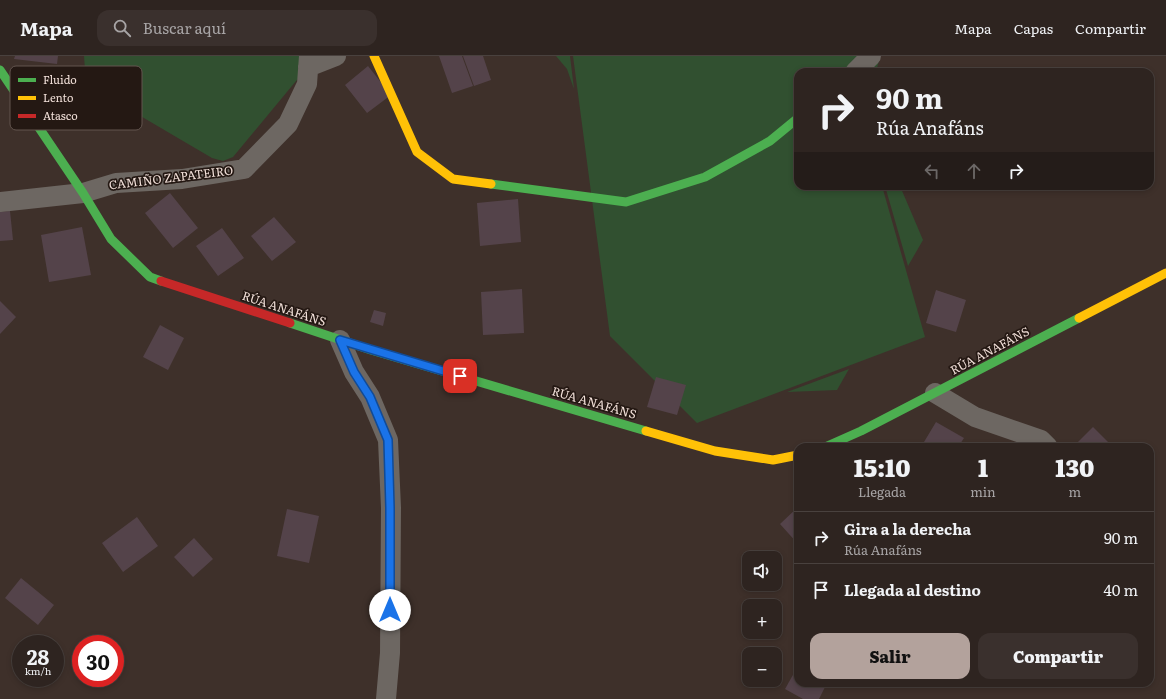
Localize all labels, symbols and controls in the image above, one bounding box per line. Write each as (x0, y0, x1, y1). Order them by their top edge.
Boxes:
search box (97, 10, 377, 46)
text: Mapa (20, 14, 73, 42)
text: Buscar aquí (143, 16, 226, 39)
icon: search (111, 17, 133, 39)
text: Mapa (954, 18, 992, 38)
text: Capas (1014, 18, 1053, 38)
text: Compartir (1075, 18, 1146, 38)
legend (10, 66, 142, 130)
text: Fluido (43, 71, 77, 87)
text: 90 m (876, 76, 943, 118)
icon: right (810, 84, 862, 136)
text: Lento (43, 89, 73, 105)
text: Atasco (43, 107, 78, 123)
text: Rúa Anafáns (876, 114, 984, 141)
street label: CAMIÑO ZAPATEIRO (108, 160, 234, 194)
icon: left (921, 160, 943, 182)
icon: ahead (963, 160, 985, 182)
icon: right (1005, 160, 1027, 182)
street label: RÚA ANAFÁNS (240, 286, 329, 330)
street label: RÚA ANAFÁNS (947, 322, 1032, 379)
pin (443, 359, 477, 393)
icon: arrive (449, 365, 471, 387)
street label: RÚA ANAFÁNS (550, 381, 639, 423)
text: 15:10 (854, 449, 910, 484)
text: 1 (978, 449, 988, 484)
text: 130 (1055, 449, 1094, 484)
text: Llegada (858, 482, 906, 501)
text: min (970, 482, 996, 501)
text: m (1069, 482, 1081, 501)
text: Gira a la derecha (844, 517, 971, 540)
text: 90 m (1104, 526, 1138, 549)
icon: right (810, 527, 832, 549)
text: Rúa Anafáns (844, 540, 922, 559)
map controls (742, 551, 782, 687)
button: sound (742, 551, 782, 591)
text: Llegada al destino (844, 578, 981, 601)
text: 40 m (1104, 578, 1138, 601)
icon: arrive (810, 579, 832, 601)
position arrow (369, 589, 411, 631)
button: + (742, 599, 782, 639)
button: Salir (810, 633, 970, 679)
button: Compartir (978, 633, 1138, 679)
speed limit sign: 30 (72, 635, 124, 687)
text: 28 (27, 641, 49, 671)
button: − (742, 647, 782, 687)
text: km/h (25, 663, 51, 678)

